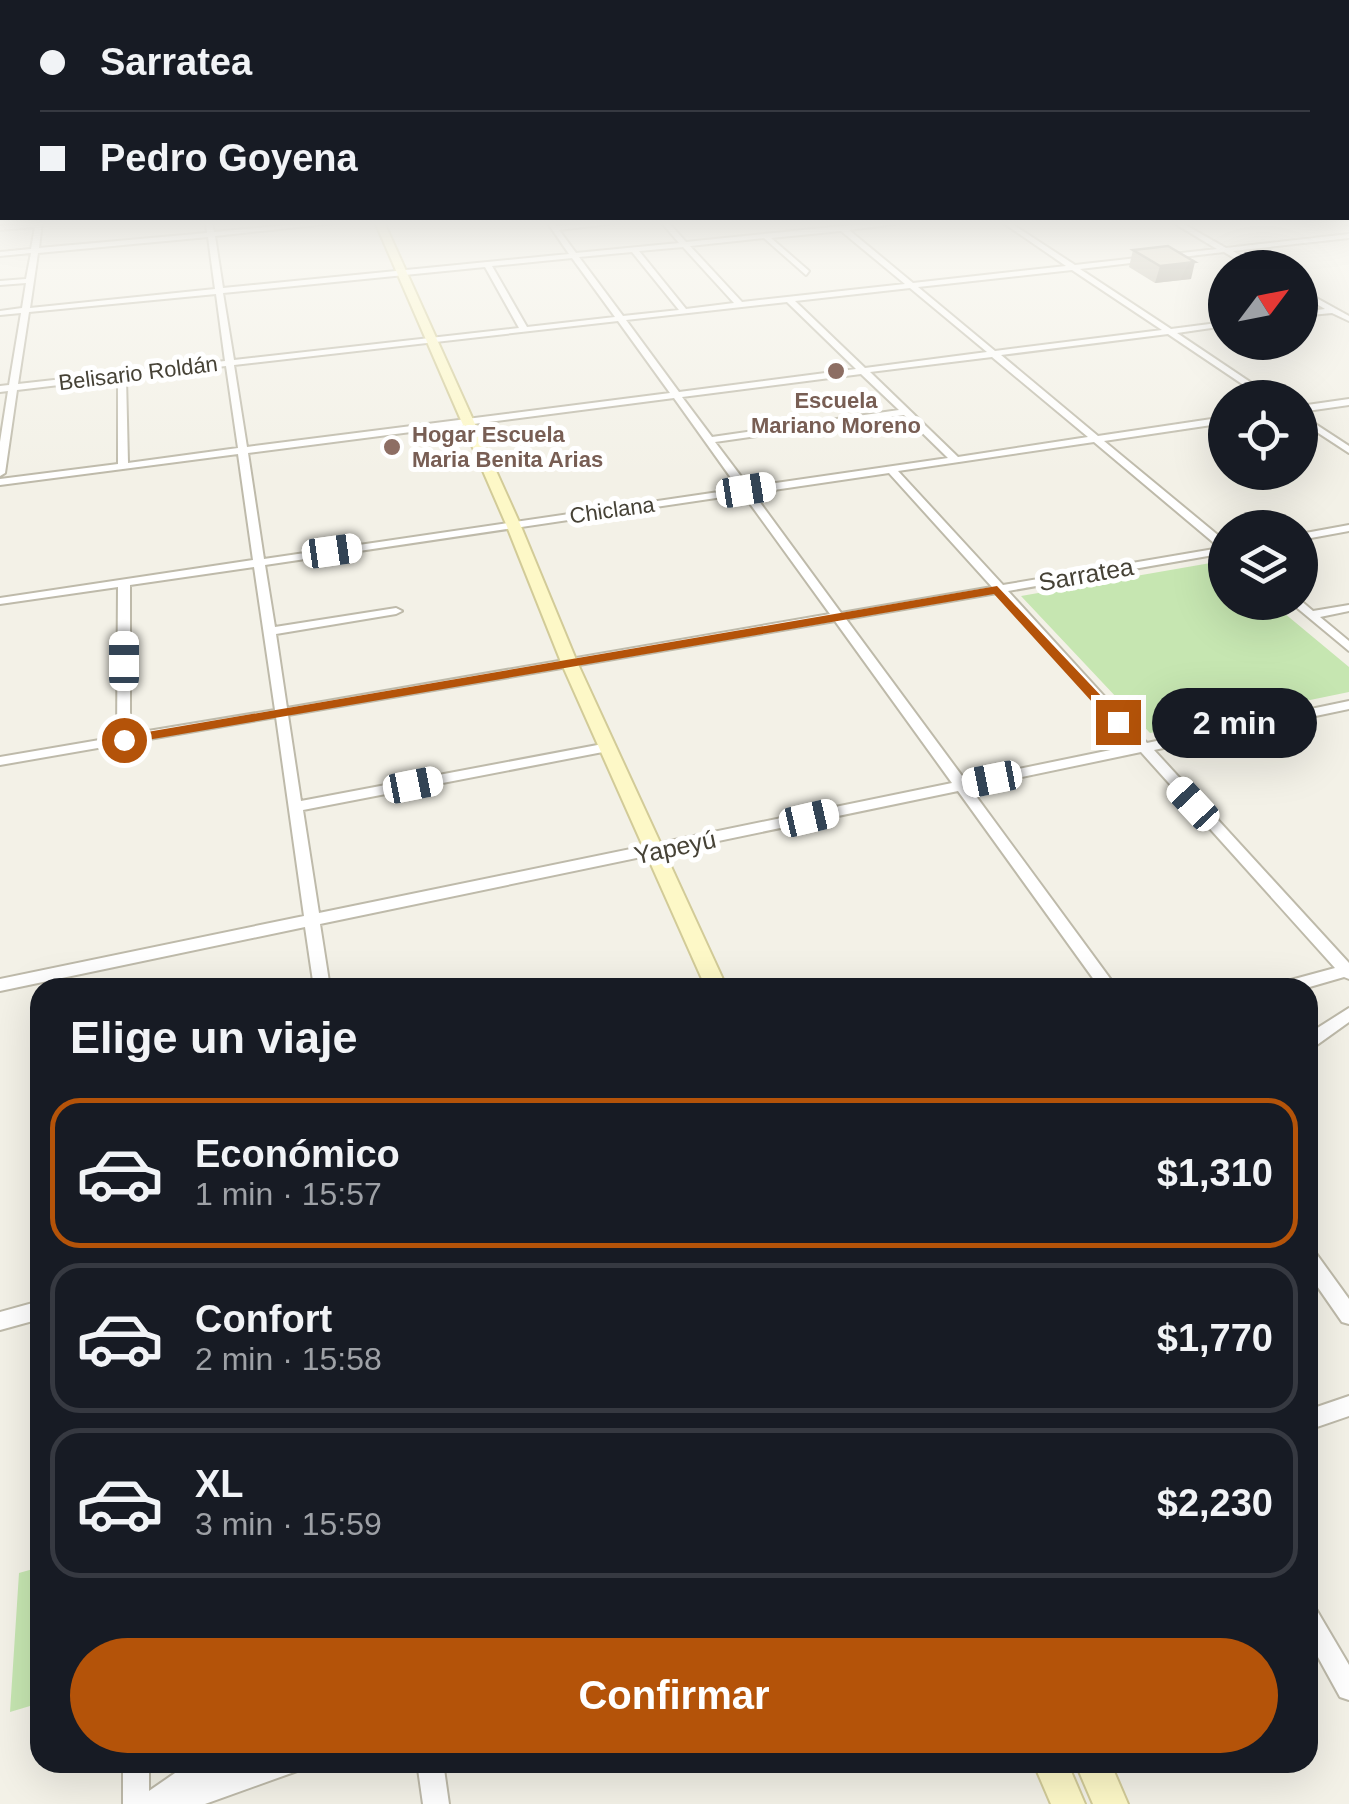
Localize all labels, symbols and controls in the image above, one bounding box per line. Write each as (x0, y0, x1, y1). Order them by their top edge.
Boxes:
text: Sarratea (100, 41, 252, 83)
text: Pedro Goyena (100, 137, 358, 179)
north arrow (1208, 250, 1318, 360)
map controls (1208, 250, 1318, 620)
street label: Belisario Roldán (57, 351, 219, 395)
marker: Escuela Mariano Moreno (825, 360, 847, 382)
button: locate (1208, 380, 1318, 490)
place label: Escuela Mariano Moreno (751, 388, 921, 438)
place label: Hogar Escuela Maria Benita Arias (412, 422, 603, 472)
marker: Hogar Escuela Maria Benita Arias (381, 436, 403, 458)
car (714, 470, 778, 510)
street label: Chiclana (568, 492, 657, 528)
button: layers (1208, 510, 1318, 620)
car (300, 532, 364, 570)
street label: Sarratea (1036, 552, 1136, 596)
car (109, 631, 139, 691)
callout: 2 min (1153, 687, 1318, 757)
route end (1096, 700, 1141, 745)
text: 2 min (1193, 705, 1276, 741)
route start (102, 718, 147, 763)
car (960, 759, 1024, 799)
car (381, 765, 445, 805)
car (1162, 772, 1224, 836)
car (776, 797, 842, 839)
street label: Yapeyú (632, 825, 718, 869)
text: Elige un viaje (70, 1012, 358, 1063)
icon: car (75, 1128, 165, 1218)
text: Económico (195, 1133, 400, 1175)
text: $1,310 (1157, 1152, 1273, 1194)
text: 1 min · 15:57 (195, 1176, 382, 1212)
icon: car (75, 1293, 165, 1383)
text: Confort (195, 1298, 332, 1340)
text: $1,770 (1157, 1317, 1273, 1359)
text: 2 min · 15:58 (195, 1341, 382, 1377)
icon: car (75, 1458, 165, 1548)
text: XL (195, 1463, 244, 1505)
text: $2,230 (1157, 1482, 1273, 1524)
text: 3 min · 15:59 (195, 1506, 382, 1542)
button: Confirmar (70, 1638, 1278, 1753)

